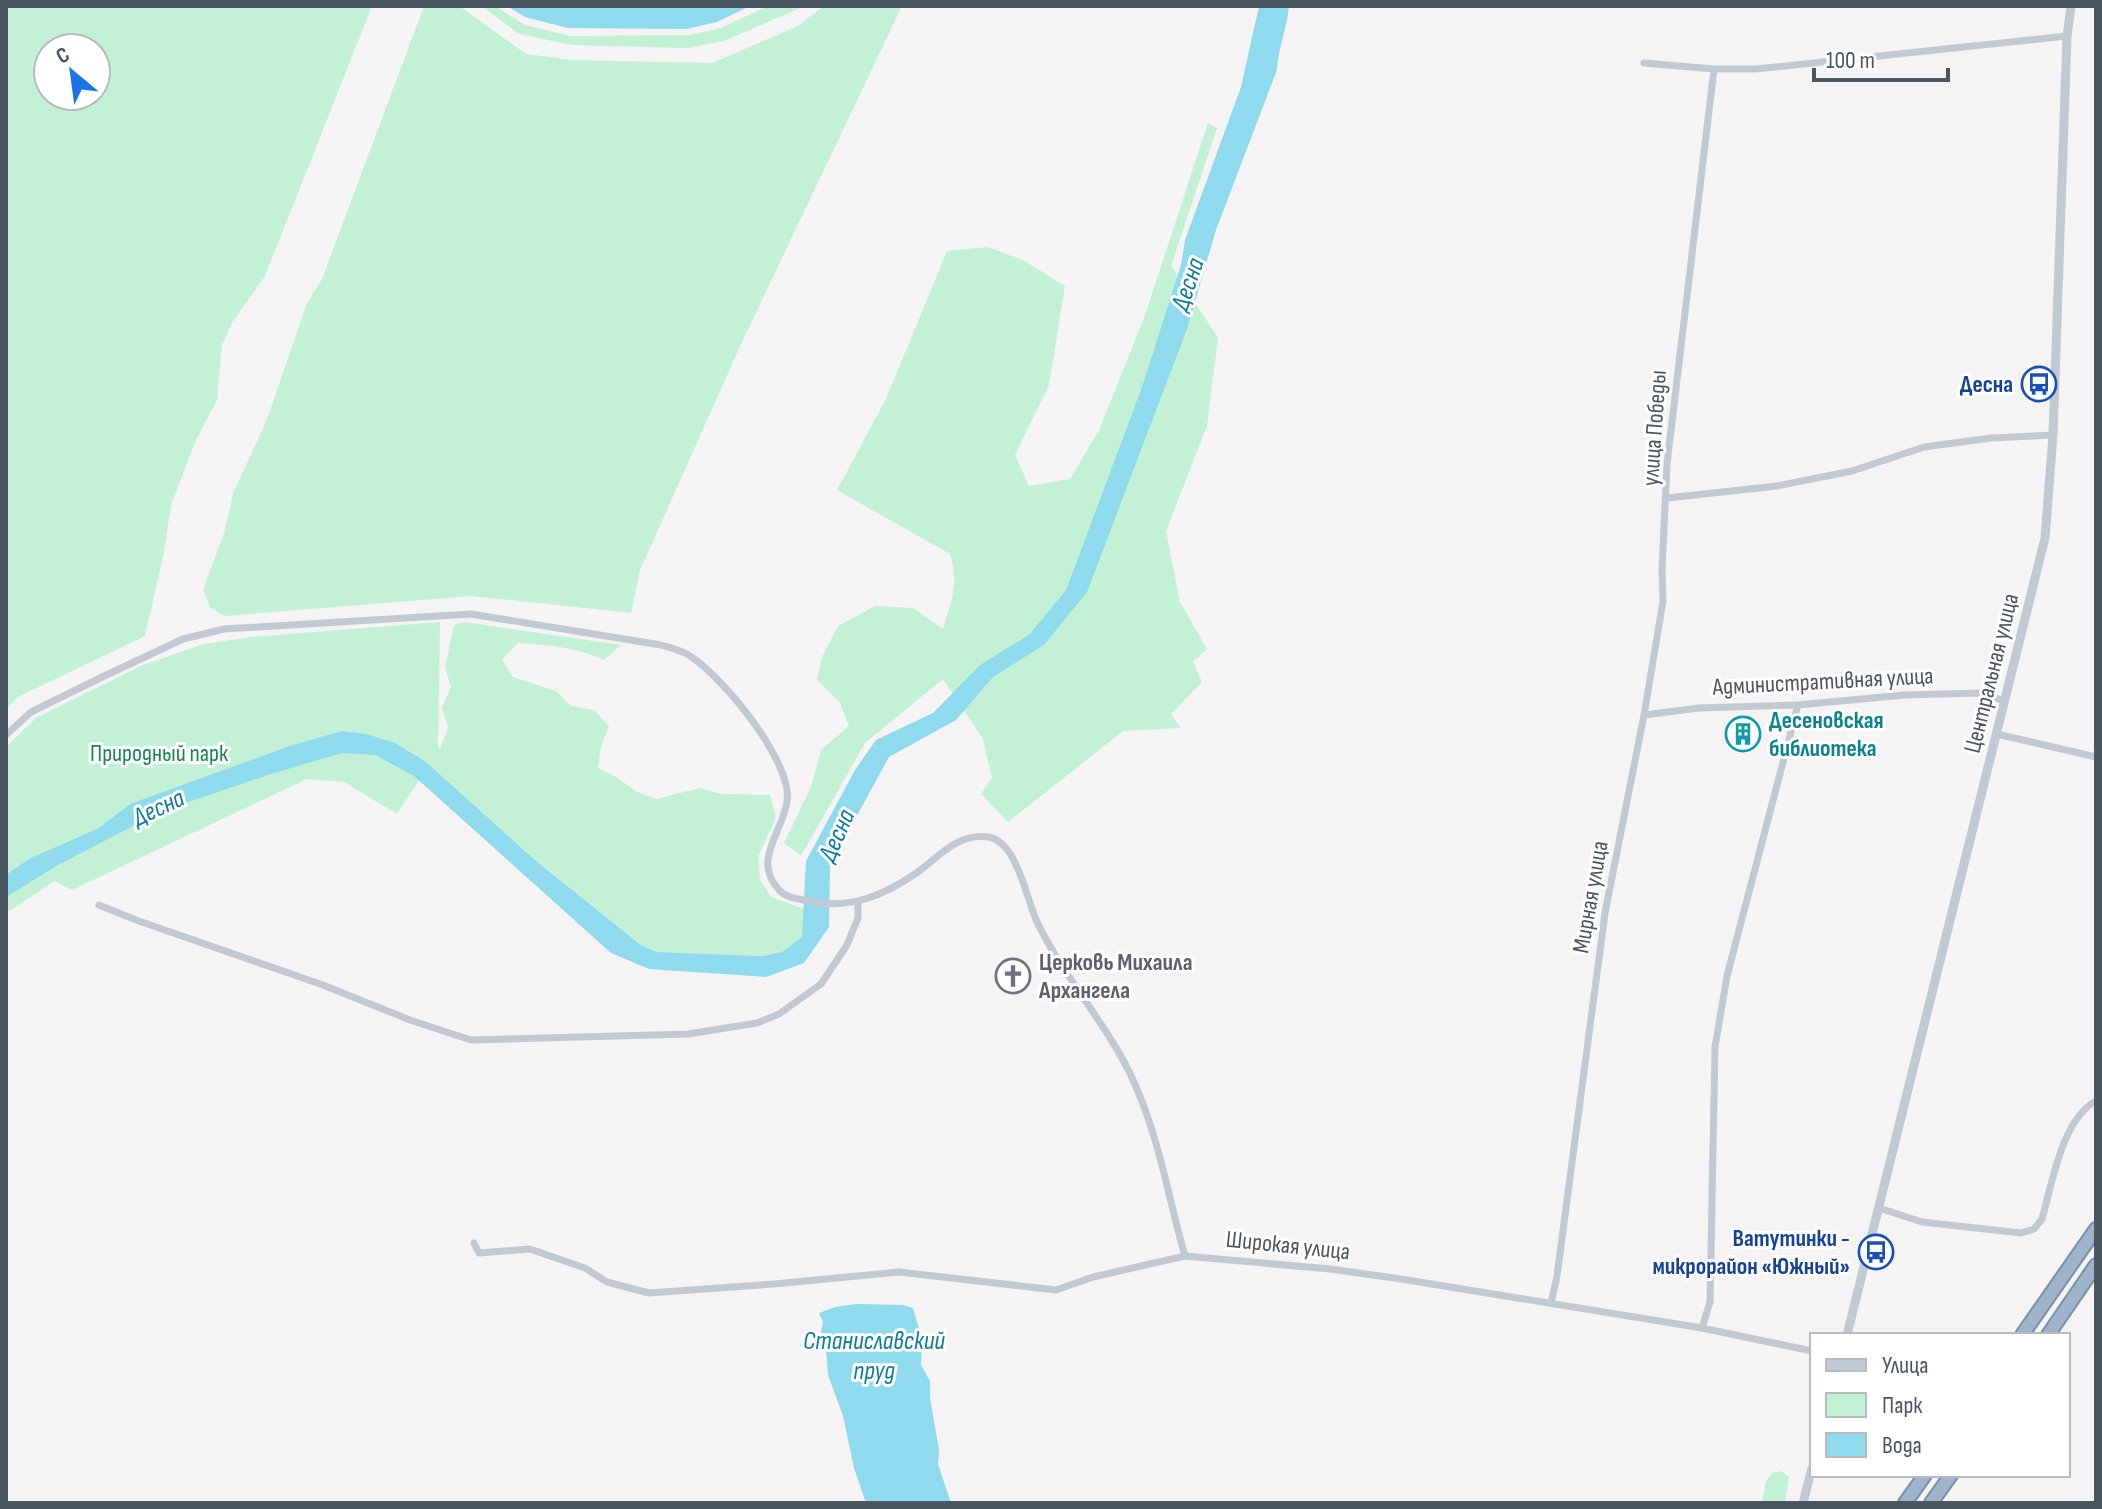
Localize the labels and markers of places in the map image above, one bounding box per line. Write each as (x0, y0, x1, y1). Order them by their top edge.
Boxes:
bus stop icon: Десна (2020, 365, 2058, 403)
place label: Десна (1960, 370, 2013, 399)
place label: Десеновская библиотека (1769, 706, 1884, 763)
building icon: Десеновская библиотека (1724, 715, 1762, 753)
place label: Церковь Михаила Архангела (1038, 948, 1193, 1005)
church icon: Церковь Михаила Архангела (994, 957, 1032, 995)
place label: Ватутинки - микрорайон «Южный» (1652, 1224, 1850, 1281)
bus stop icon: Ватутинки - микрорайон «Южный» (1857, 1233, 1895, 1271)

